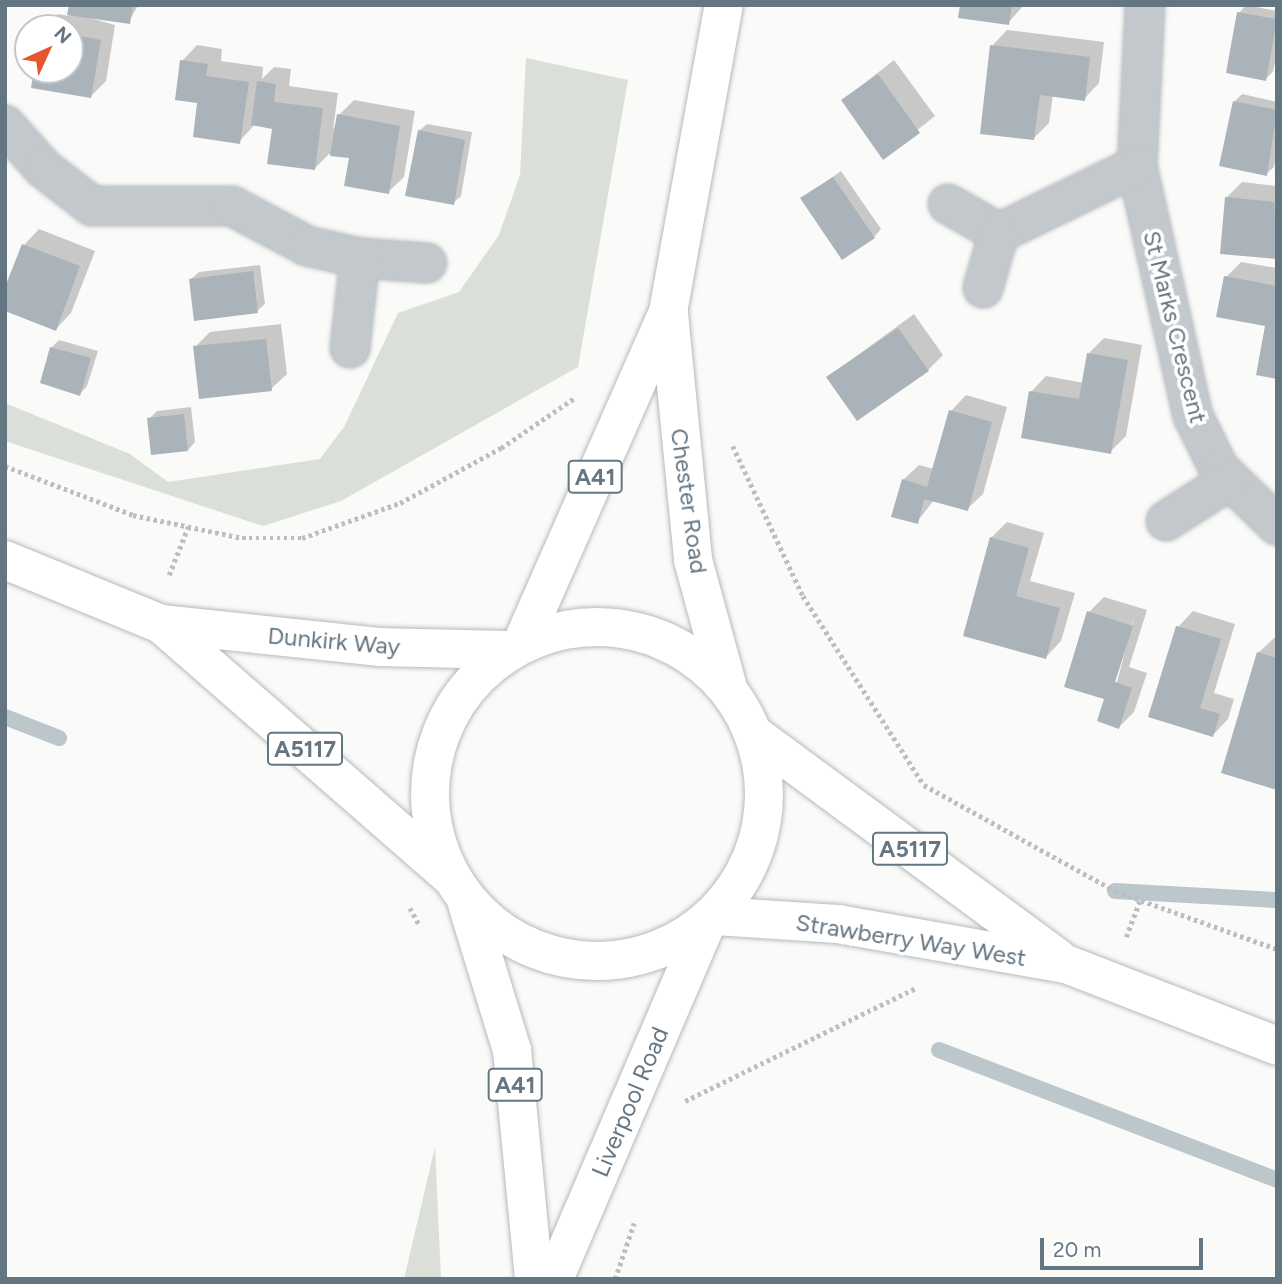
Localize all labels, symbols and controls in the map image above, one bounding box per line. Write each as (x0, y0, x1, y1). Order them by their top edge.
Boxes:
north arrow (14, 14, 84, 84)
text: N (49, 22, 76, 49)
street label: St Marks Crescent (1137, 228, 1213, 426)
street label: Chester Road (665, 427, 713, 575)
road number: A41 (567, 457, 623, 496)
street label: Dunkirk Way (267, 621, 401, 661)
road number: A5117 (266, 730, 344, 768)
road number: A5117 (872, 830, 948, 869)
street label: Strawberry Way West (794, 908, 1028, 972)
street label: Liverpool Road (585, 1023, 675, 1181)
road number: A41 (487, 1066, 543, 1104)
scale bar (1044, 1224, 1207, 1268)
text: 20 m (1053, 1237, 1101, 1262)

